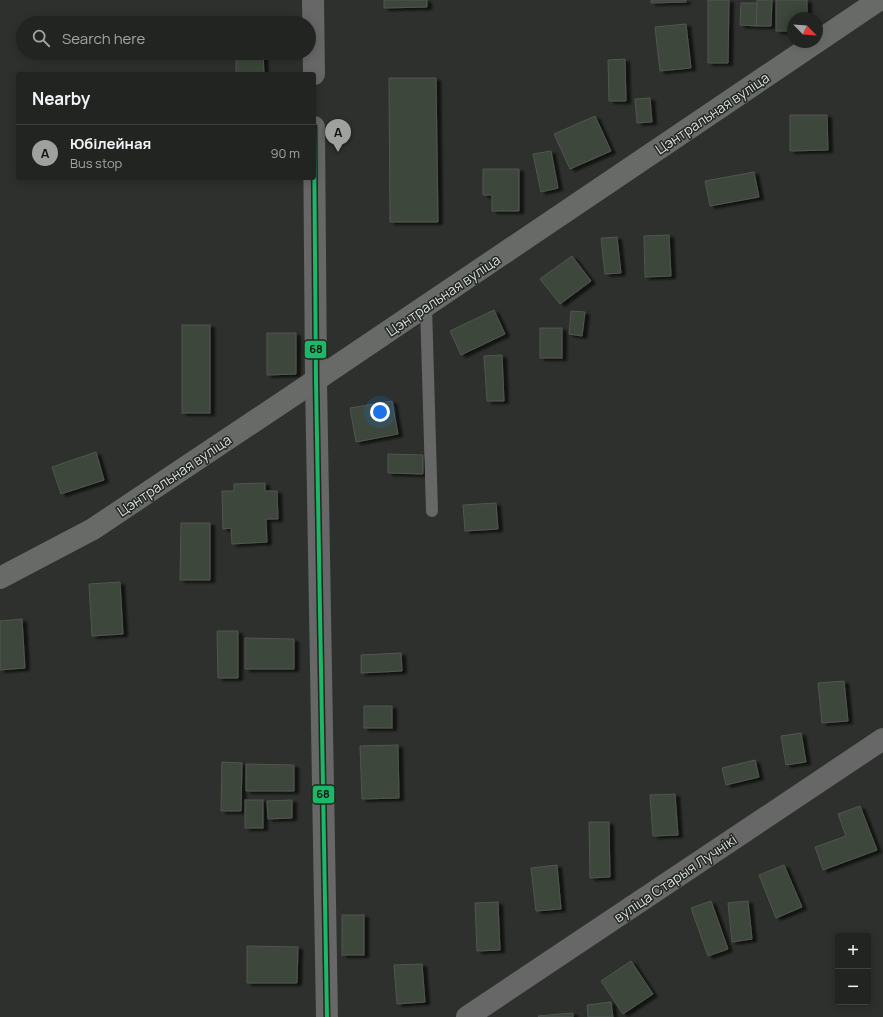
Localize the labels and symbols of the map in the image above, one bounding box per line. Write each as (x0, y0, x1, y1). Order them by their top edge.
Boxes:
north arrow (787, 12, 823, 48)
street label: Цэнтральная вуліца (651, 68, 773, 158)
pin: A (325, 119, 351, 152)
street label: Цэнтральная вуліца (382, 250, 504, 340)
line badge: 68 (304, 340, 327, 359)
text: 68 (309, 341, 323, 356)
your location (370, 402, 390, 422)
street label: Цэнтральная вуліца (113, 430, 235, 520)
line badge: 68 (312, 785, 335, 804)
text: 68 (316, 786, 330, 801)
street label: вуліца Старыя Лучнікі (610, 830, 740, 926)

